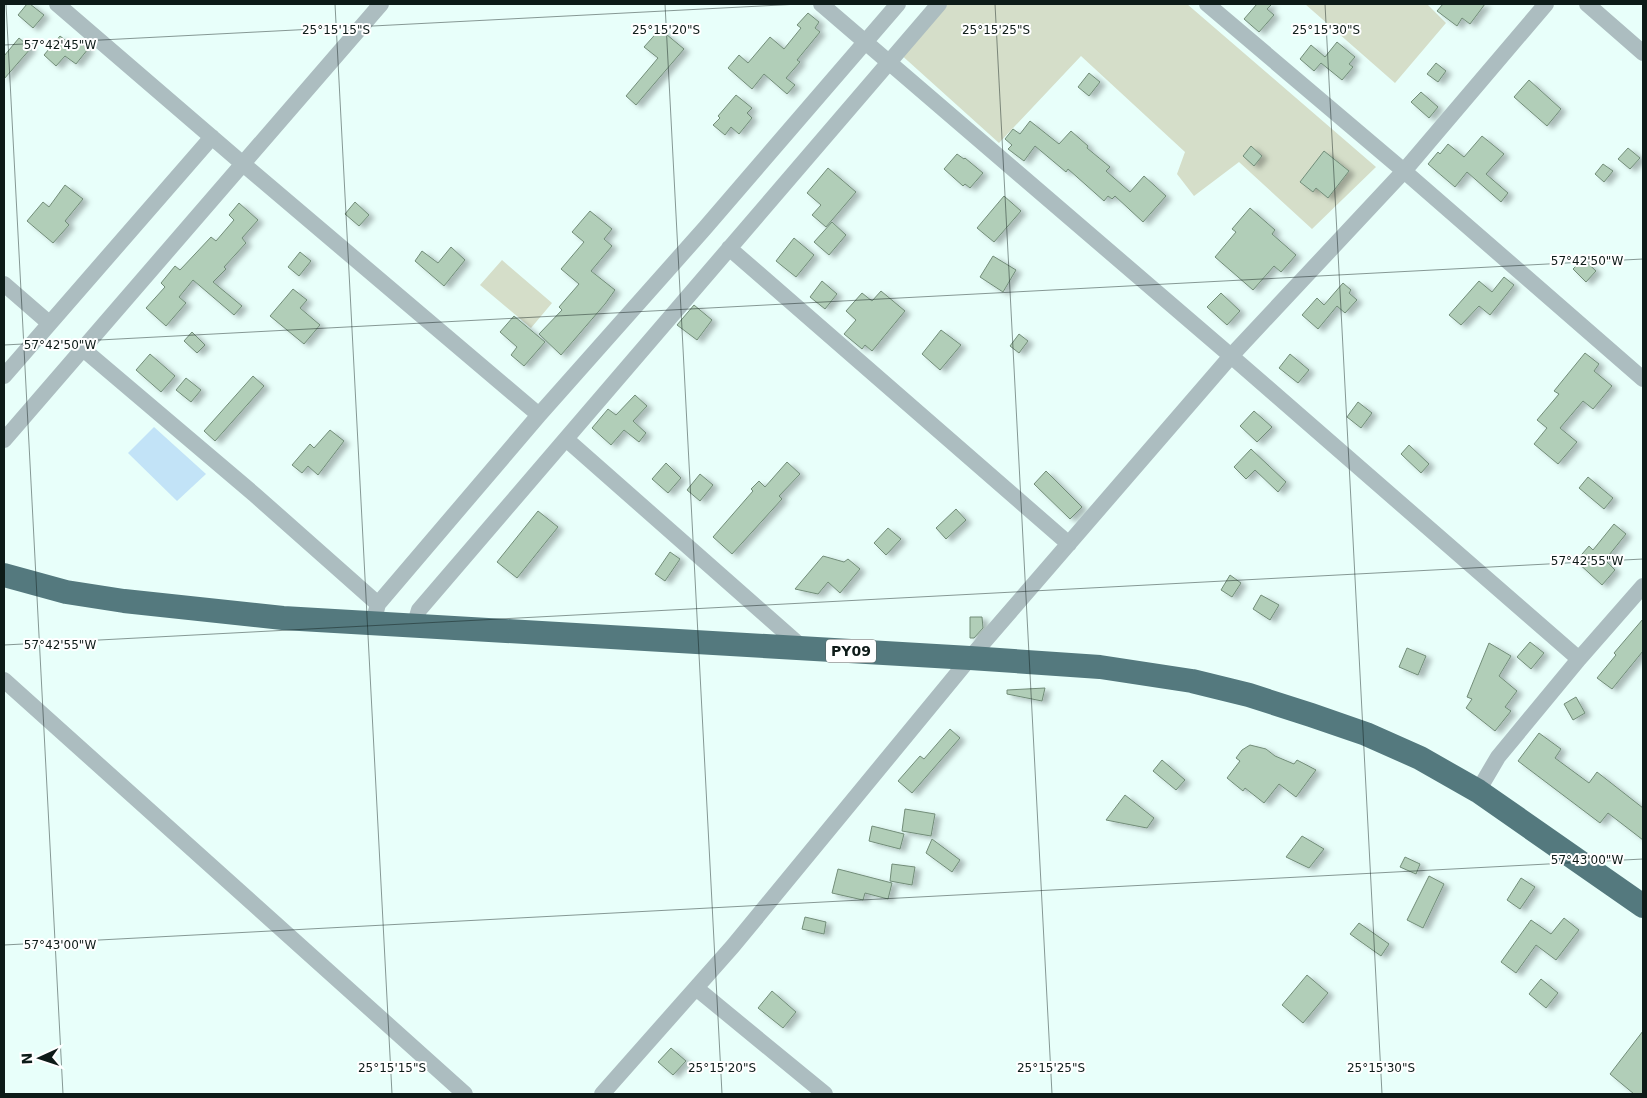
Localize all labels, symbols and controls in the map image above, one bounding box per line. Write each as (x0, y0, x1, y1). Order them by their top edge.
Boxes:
text: 25°15'15"S (302, 23, 370, 37)
text: 25°15'20"S (632, 23, 700, 37)
text: 25°15'25"S (962, 23, 1030, 37)
text: 25°15'30"S (1292, 23, 1360, 37)
text: 57°42'45"W (24, 38, 96, 52)
text: 57°42'50"W (1551, 254, 1623, 268)
text: 57°42'50"W (24, 338, 96, 352)
text: 57°42'55"W (1551, 554, 1623, 568)
text: 57°42'55"W (24, 638, 96, 652)
road number: PY09 (826, 640, 876, 662)
text: 57°43'00"W (1551, 853, 1623, 867)
text: 57°43'00"W (24, 938, 96, 952)
north arrow (15, 1033, 65, 1083)
text: N (19, 1052, 35, 1065)
text: 25°15'15"S (358, 1061, 426, 1075)
text: 25°15'20"S (688, 1061, 756, 1075)
text: 25°15'25"S (1017, 1061, 1085, 1075)
text: 25°15'30"S (1347, 1061, 1415, 1075)

